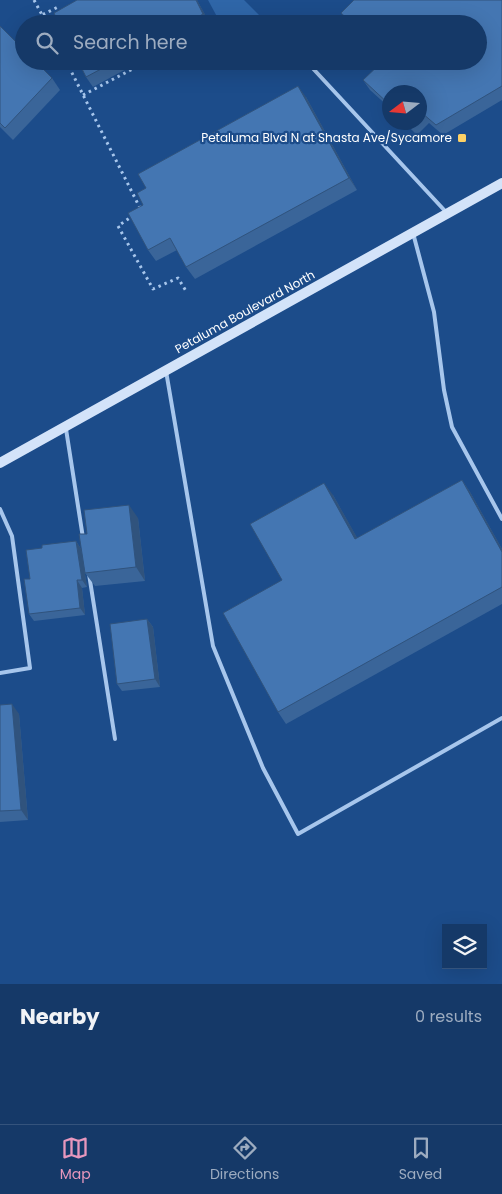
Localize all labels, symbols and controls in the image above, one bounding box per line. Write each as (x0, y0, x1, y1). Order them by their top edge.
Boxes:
search box (15, 15, 487, 70)
icon: search (33, 29, 61, 57)
text: Search here (73, 29, 187, 56)
north arrow (382, 85, 427, 130)
place label: Petaluma Blvd N at Shasta Ave/Sycamore (201, 129, 452, 146)
marker: Petaluma Blvd N at Shasta Ave/Sycamore (456, 132, 468, 144)
street label: Petaluma Boulevard North (172, 266, 318, 357)
map controls (442, 924, 487, 969)
button: layers (442, 924, 487, 969)
text: Nearby (20, 1002, 100, 1031)
text: 0 results (415, 1005, 482, 1028)
tab: Map (60, 1134, 91, 1185)
tab: Directions (210, 1134, 279, 1185)
tab: Saved (399, 1134, 442, 1185)

